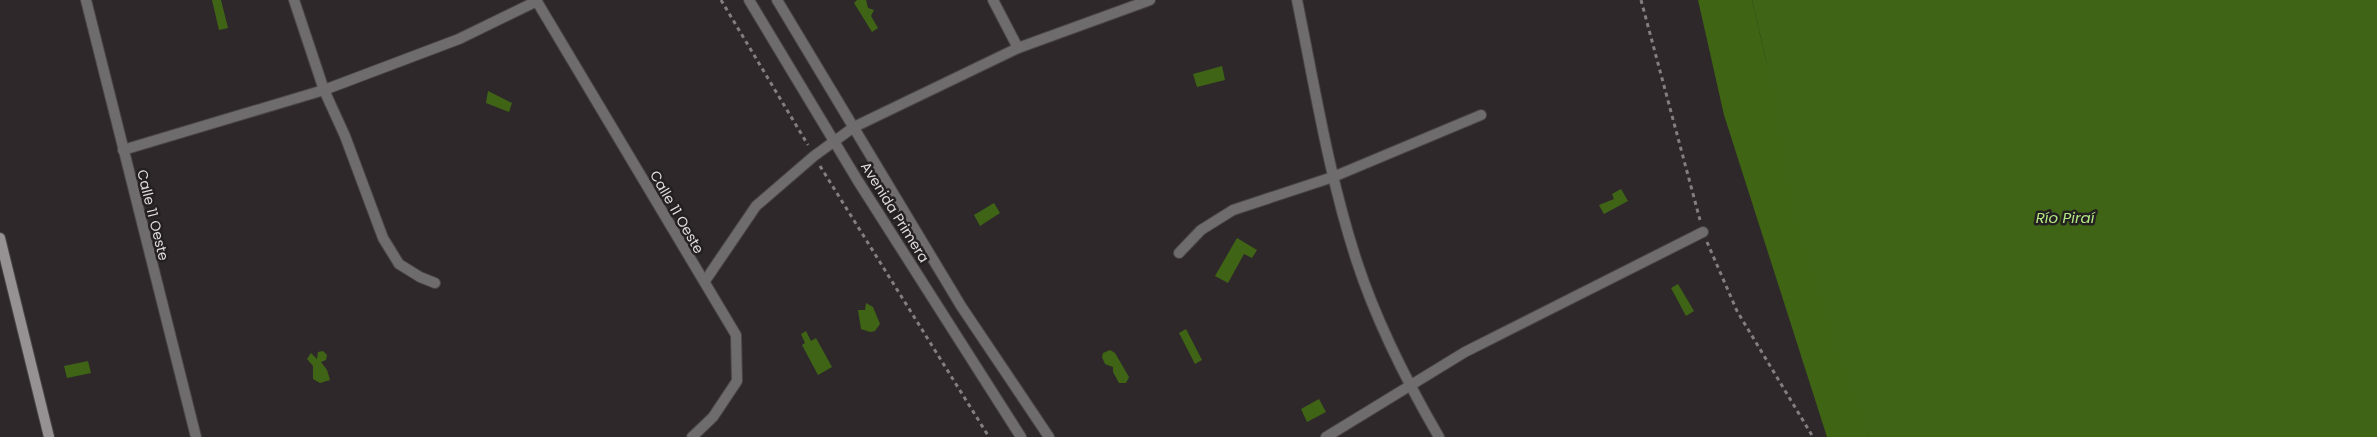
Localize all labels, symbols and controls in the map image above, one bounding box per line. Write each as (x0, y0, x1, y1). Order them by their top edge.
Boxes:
street label: Avenida Primera (856, 158, 934, 266)
street label: Calle 11 Oeste (132, 167, 174, 263)
street label: Calle 11 Oeste (645, 167, 709, 258)
water label: Río Piraí (2036, 207, 2096, 228)

